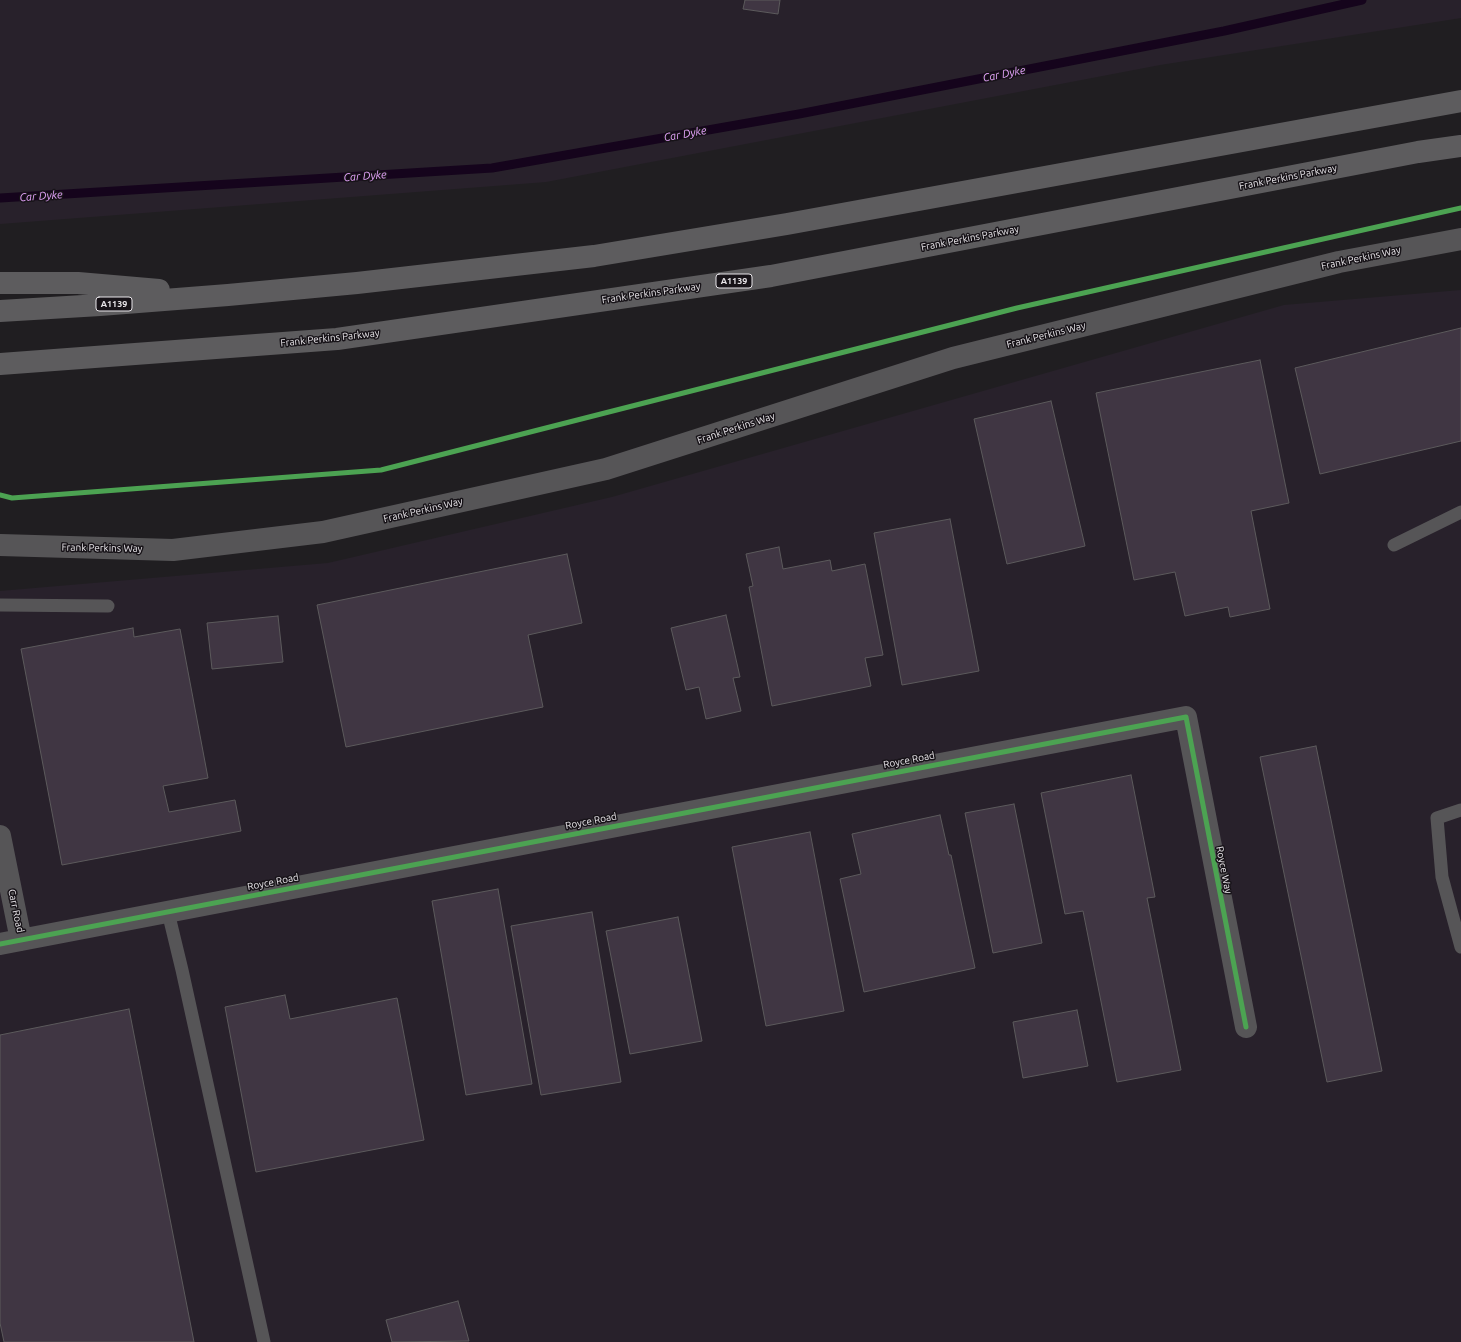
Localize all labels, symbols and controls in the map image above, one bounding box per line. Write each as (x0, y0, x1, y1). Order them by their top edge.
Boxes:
water label: Car Dyke (982, 63, 1026, 85)
water label: Car Dyke (663, 124, 707, 144)
street label: Frank Perkins Parkway (1238, 162, 1338, 192)
water label: Car Dyke (343, 168, 387, 184)
water label: Car Dyke (19, 188, 63, 204)
street label: Frank Perkins Parkway (920, 223, 1020, 253)
street label: Frank Perkins Way (1320, 244, 1402, 272)
road number: A1139 (716, 274, 752, 288)
street label: Frank Perkins Parkway (601, 280, 701, 306)
road number: A1139 (96, 297, 132, 311)
street label: Frank Perkins Way (1005, 319, 1087, 351)
street label: Frank Perkins Parkway (280, 327, 380, 349)
street label: Frank Perkins Way (696, 410, 776, 446)
street label: Frank Perkins Way (382, 495, 464, 525)
street label: Frank Perkins Way (61, 541, 143, 555)
street label: Royce Road (882, 749, 936, 771)
street label: Royce Road (564, 810, 618, 832)
street label: Royce Way (1214, 845, 1234, 895)
street label: Royce Road (246, 871, 300, 893)
street label: Carr Road (6, 888, 26, 934)

